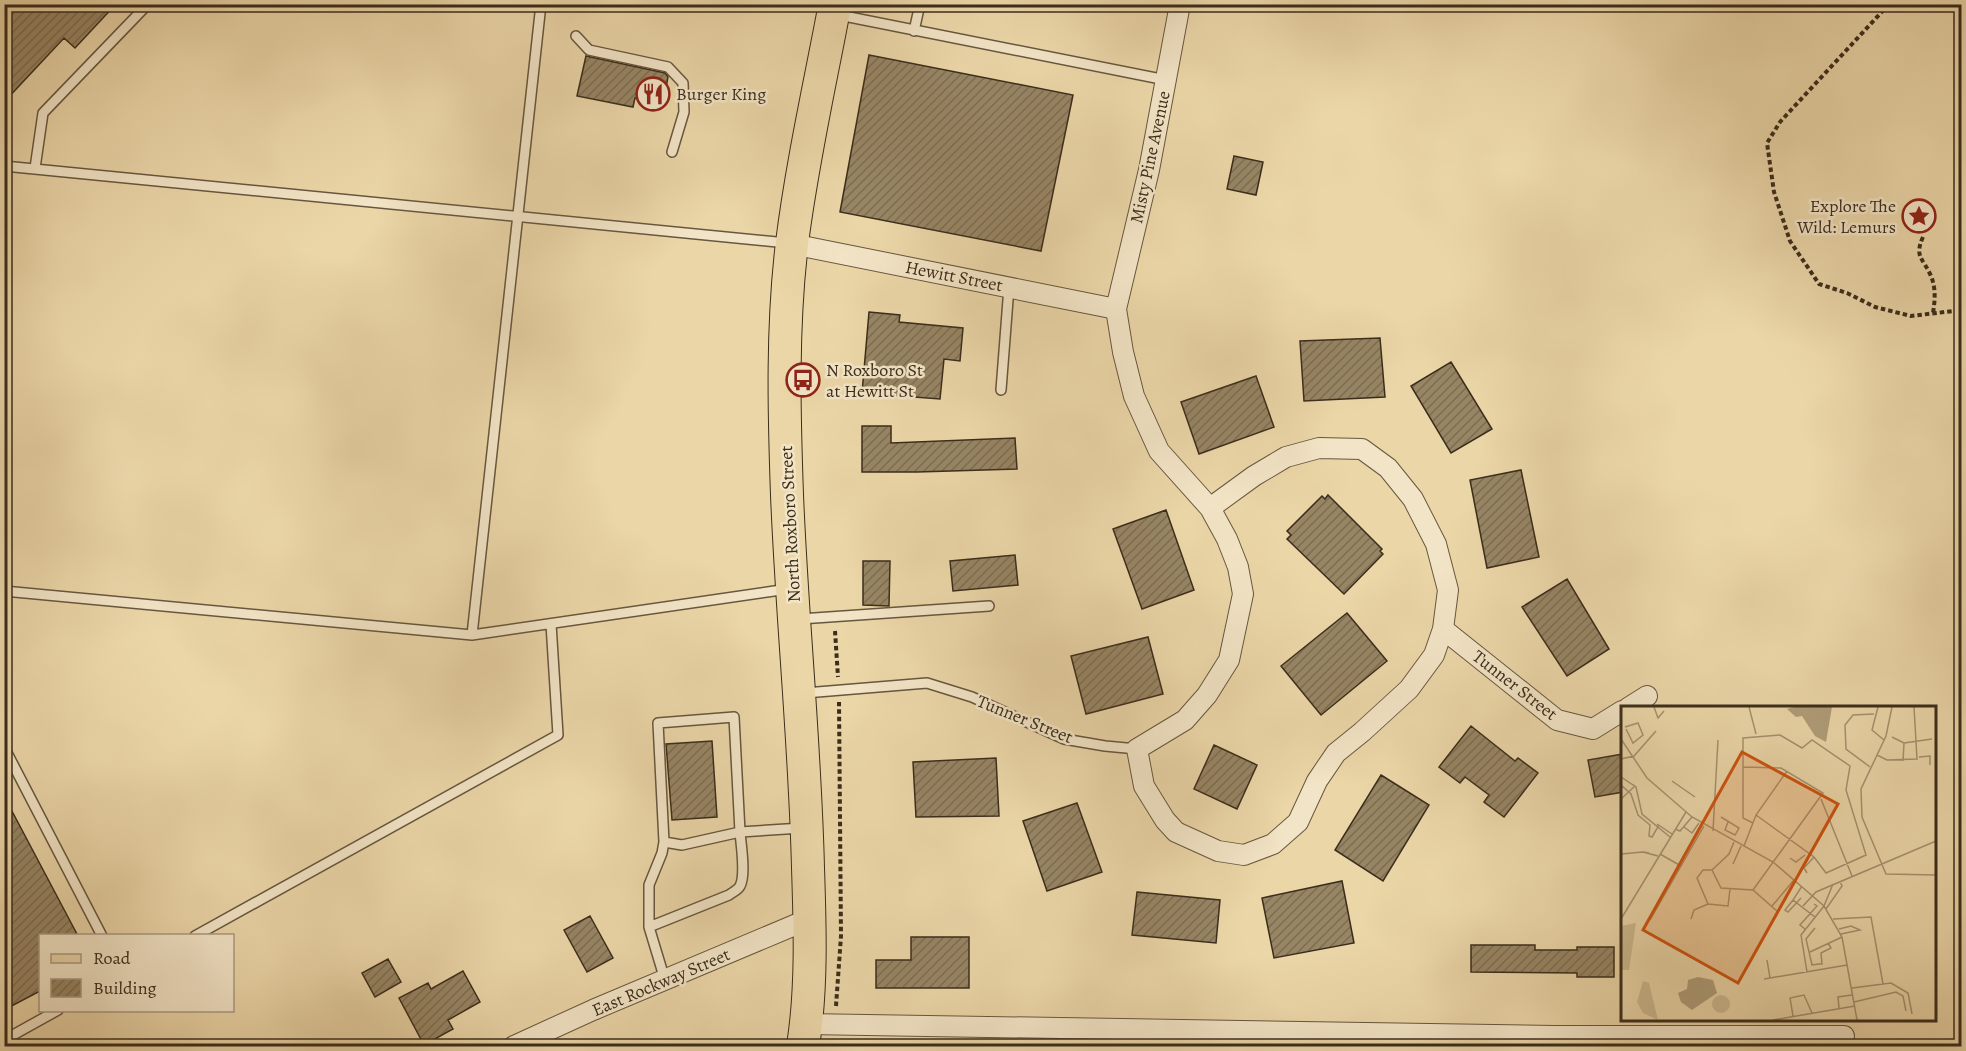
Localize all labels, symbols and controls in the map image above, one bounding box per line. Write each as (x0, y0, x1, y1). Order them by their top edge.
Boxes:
restaurant icon: Burger King (635, 76, 671, 112)
place label: Burger King (676, 82, 766, 106)
street label: Misty Pine Avenue (1124, 89, 1176, 225)
place label: Explore The Wild: Lemurs (1796, 194, 1896, 239)
place icon: Explore The Wild: Lemurs (1901, 198, 1937, 234)
street label: Hewitt Street (903, 255, 1005, 297)
place label: N Roxboro St at Hewitt St (826, 358, 923, 403)
bus stop icon: N Roxboro St at Hewitt St (785, 362, 821, 398)
street label: North Roxboro Street (774, 445, 806, 603)
street label: Tunner Street (1468, 644, 1562, 726)
street label: Tunner Street (973, 689, 1077, 749)
inset map (1621, 706, 1936, 1021)
legend (39, 934, 234, 1012)
street label: East Rockway Street (588, 942, 734, 1022)
text: Road (93, 946, 131, 970)
text: Building (93, 976, 157, 1000)

